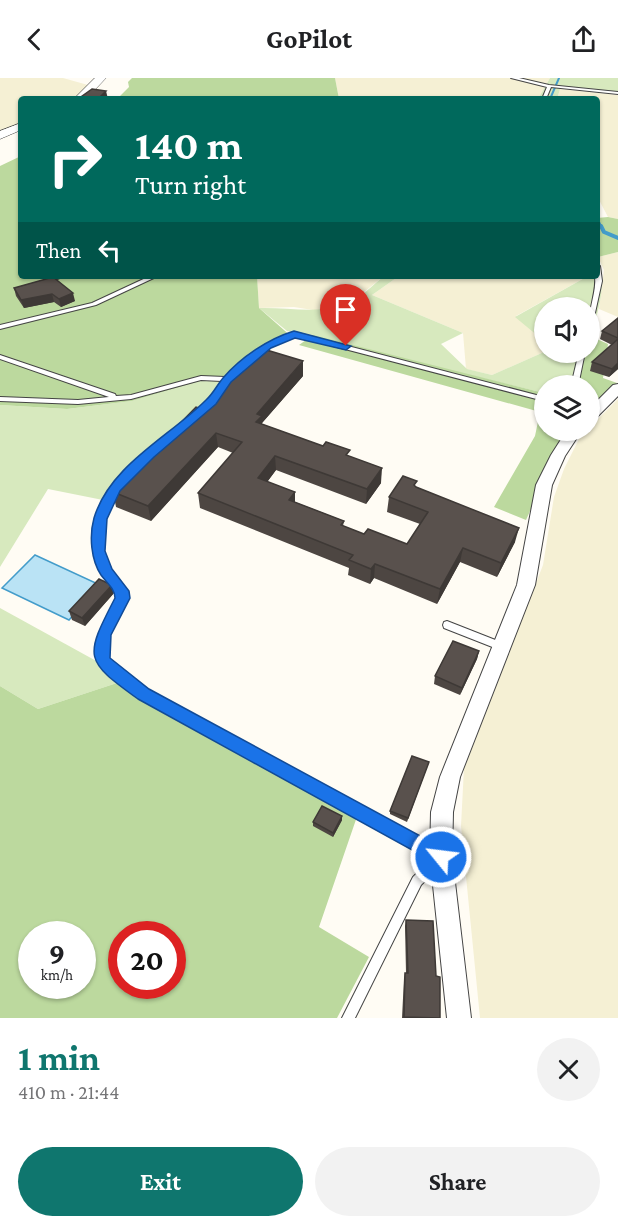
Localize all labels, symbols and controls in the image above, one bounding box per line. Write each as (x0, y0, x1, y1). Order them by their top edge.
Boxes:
icon: back (18, 23, 51, 56)
icon: share (567, 23, 600, 56)
text: GoPilot (266, 24, 352, 54)
icon: right (36, 120, 114, 198)
text: 140 m (135, 121, 243, 168)
text: Turn right (135, 170, 246, 200)
icon: left (93, 234, 126, 267)
text: Then (36, 238, 81, 263)
pin (320, 284, 371, 346)
icon: arrive (329, 293, 362, 326)
map controls (534, 297, 600, 441)
button: sound (534, 297, 600, 363)
button: layers (534, 375, 600, 441)
position arrow (409, 825, 473, 889)
speed limit sign: 20 (108, 921, 186, 999)
text: 9 (49, 936, 65, 969)
text: km/h (41, 967, 73, 983)
text: 1 min (18, 1038, 100, 1078)
button: close (537, 1038, 600, 1101)
text: 410 m · 21:44 (18, 1081, 119, 1103)
button: Exit (18, 1147, 303, 1216)
button: Share (315, 1147, 600, 1216)

